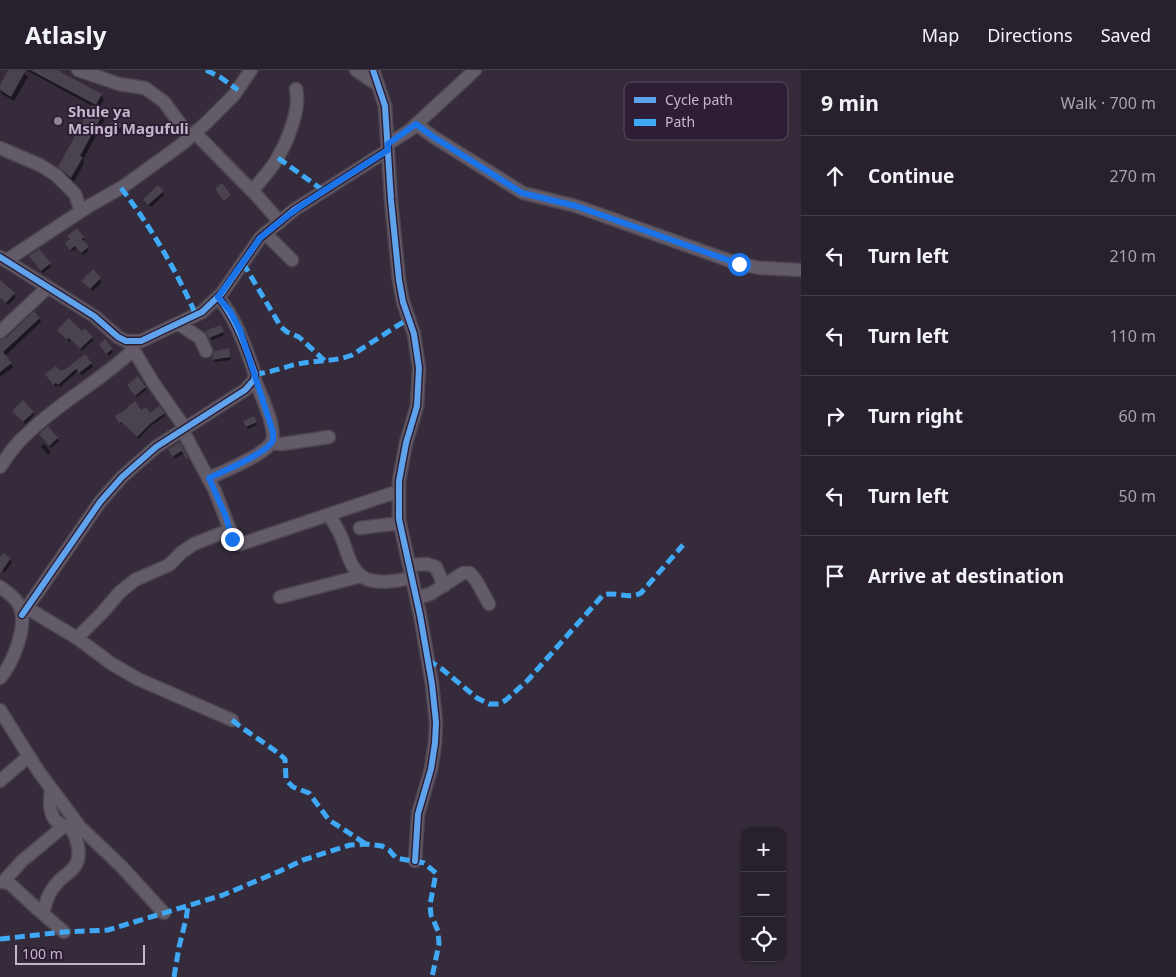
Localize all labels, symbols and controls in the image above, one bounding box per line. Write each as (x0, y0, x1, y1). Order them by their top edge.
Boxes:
text: Atlasly (25, 18, 106, 51)
text: Map (922, 23, 959, 47)
text: Directions (987, 23, 1073, 47)
text: Saved (1101, 23, 1151, 47)
legend (624, 82, 788, 140)
text: 9 min (821, 89, 879, 117)
text: Cycle path (665, 90, 733, 109)
text: Walk · 700 m (1061, 92, 1156, 114)
place label: Shule ya Msingi Magufuli (68, 101, 189, 138)
text: Path (665, 112, 695, 131)
marker: Shule ya Msingi Magufuli (52, 115, 64, 127)
icon: ahead (821, 162, 849, 190)
text: Continue (868, 163, 954, 189)
text: 270 m (1109, 165, 1156, 187)
icon: left (821, 242, 849, 270)
text: Turn left (868, 243, 949, 269)
text: 210 m (1109, 245, 1156, 267)
route start (728, 253, 751, 276)
icon: left (821, 322, 849, 350)
text: Turn left (868, 323, 949, 349)
text: 110 m (1109, 325, 1156, 347)
icon: right (821, 402, 849, 430)
text: Turn right (868, 403, 963, 429)
text: 60 m (1119, 405, 1156, 427)
icon: left (821, 482, 849, 510)
text: Turn left (868, 483, 949, 509)
text: 50 m (1119, 485, 1156, 507)
route end (221, 528, 244, 551)
icon: arrive (821, 562, 849, 590)
text: Arrive at destination (868, 563, 1064, 589)
map controls (741, 827, 786, 962)
button: + (741, 827, 786, 872)
button: − (741, 872, 786, 917)
button: locate (741, 917, 786, 962)
scale bar (15, 942, 145, 965)
text: 100 m (22, 944, 63, 963)

